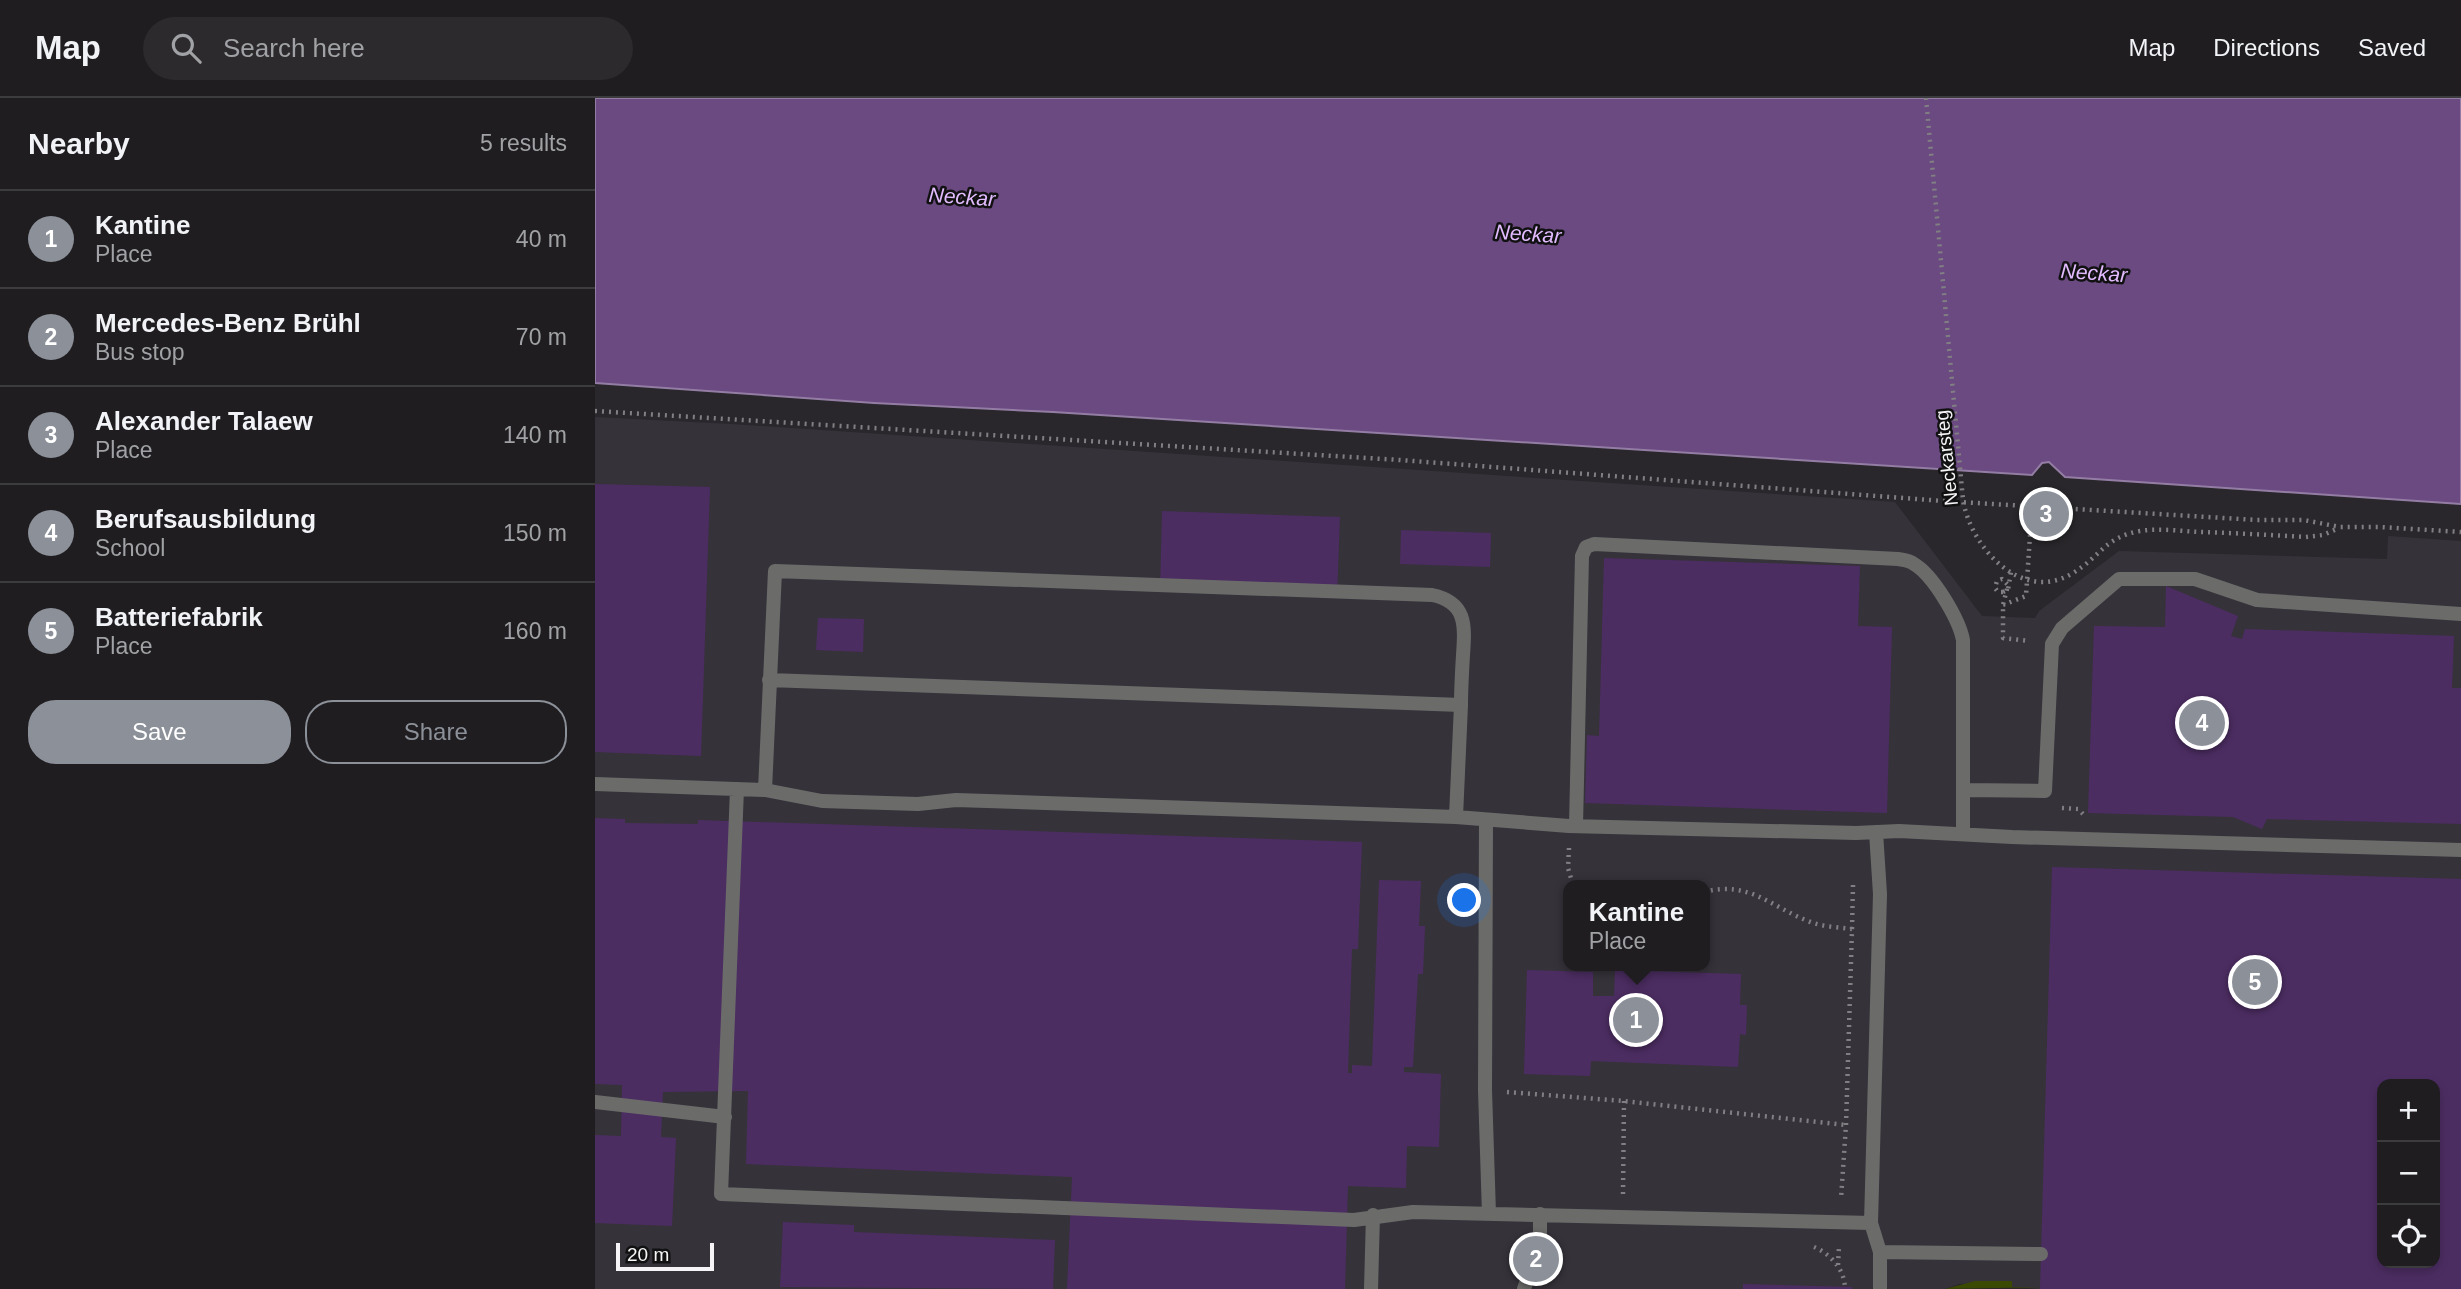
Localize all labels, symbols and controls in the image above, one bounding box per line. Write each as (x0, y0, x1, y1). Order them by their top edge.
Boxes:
search box (143, 17, 633, 80)
text: Map (35, 29, 101, 66)
icon: search (167, 29, 205, 67)
text: Search here (223, 33, 365, 63)
text: Map (2129, 34, 2175, 61)
text: Directions (2213, 34, 2320, 61)
text: Saved (2358, 34, 2426, 61)
text: Nearby (28, 127, 130, 160)
text: 5 results (480, 130, 567, 156)
water label: Neckar (928, 183, 997, 210)
text: Kantine (95, 210, 190, 240)
water label: Neckar (1494, 220, 1563, 247)
text: 1 (45, 226, 57, 252)
text: 40 m (516, 226, 567, 252)
text: Place (95, 241, 153, 267)
water label: Neckar (2060, 259, 2129, 286)
text: Mercedes-Benz Brühl (95, 308, 361, 338)
text: 2 (45, 324, 57, 350)
text: 70 m (516, 324, 567, 350)
text: Bus stop (95, 339, 185, 365)
text: Alexander Talaew (95, 406, 313, 436)
street label: Neckarsteg (1931, 409, 1962, 507)
text: 3 (45, 422, 57, 448)
text: 140 m (503, 422, 567, 448)
text: Place (95, 437, 153, 463)
pin: 3 (2023, 488, 2069, 540)
text: Berufsausbildung (95, 504, 316, 534)
text: 4 (45, 520, 57, 546)
text: 150 m (503, 520, 567, 546)
text: School (95, 535, 165, 561)
text: Batteriefabrik (95, 602, 263, 632)
text: 5 (45, 618, 57, 644)
text: 160 m (503, 618, 567, 644)
text: Place (95, 633, 153, 659)
pin: 4 (2179, 697, 2225, 749)
button: Save (28, 700, 291, 764)
button: Share (305, 700, 567, 764)
popup (1563, 880, 1710, 971)
your location (1447, 883, 1481, 917)
text: Kantine (1589, 897, 1684, 927)
text: Place (1589, 928, 1646, 954)
pin: 5 (2232, 956, 2278, 1008)
pin: 1 (1613, 994, 1659, 1046)
map controls (2377, 1079, 2440, 1268)
button: + (2377, 1079, 2440, 1142)
button: − (2377, 1142, 2440, 1205)
button: locate (2377, 1205, 2440, 1268)
pin: 2 (1513, 1233, 1559, 1285)
scale bar (616, 1240, 714, 1272)
text: 20 m (627, 1244, 669, 1265)

